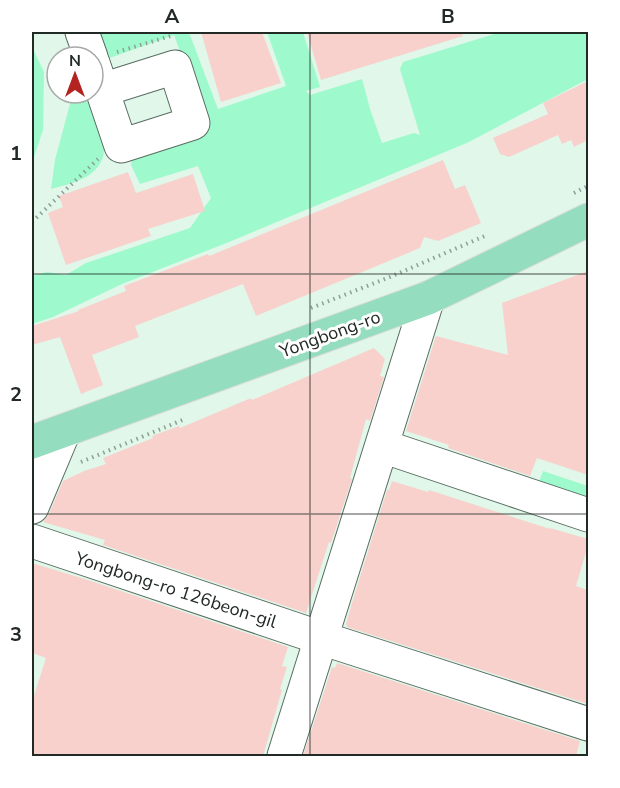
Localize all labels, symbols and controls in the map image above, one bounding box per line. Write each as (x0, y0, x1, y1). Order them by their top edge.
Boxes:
text: A (165, 3, 180, 30)
text: B (441, 3, 455, 30)
north arrow (45, 45, 105, 105)
text: N (69, 50, 81, 72)
text: 1 (10, 140, 22, 167)
street label: Yongbong-ro (275, 305, 384, 364)
text: 2 (10, 381, 22, 408)
street label: Yongbong-ro 126beon-gil (71, 546, 280, 634)
text: 3 (10, 621, 22, 648)

